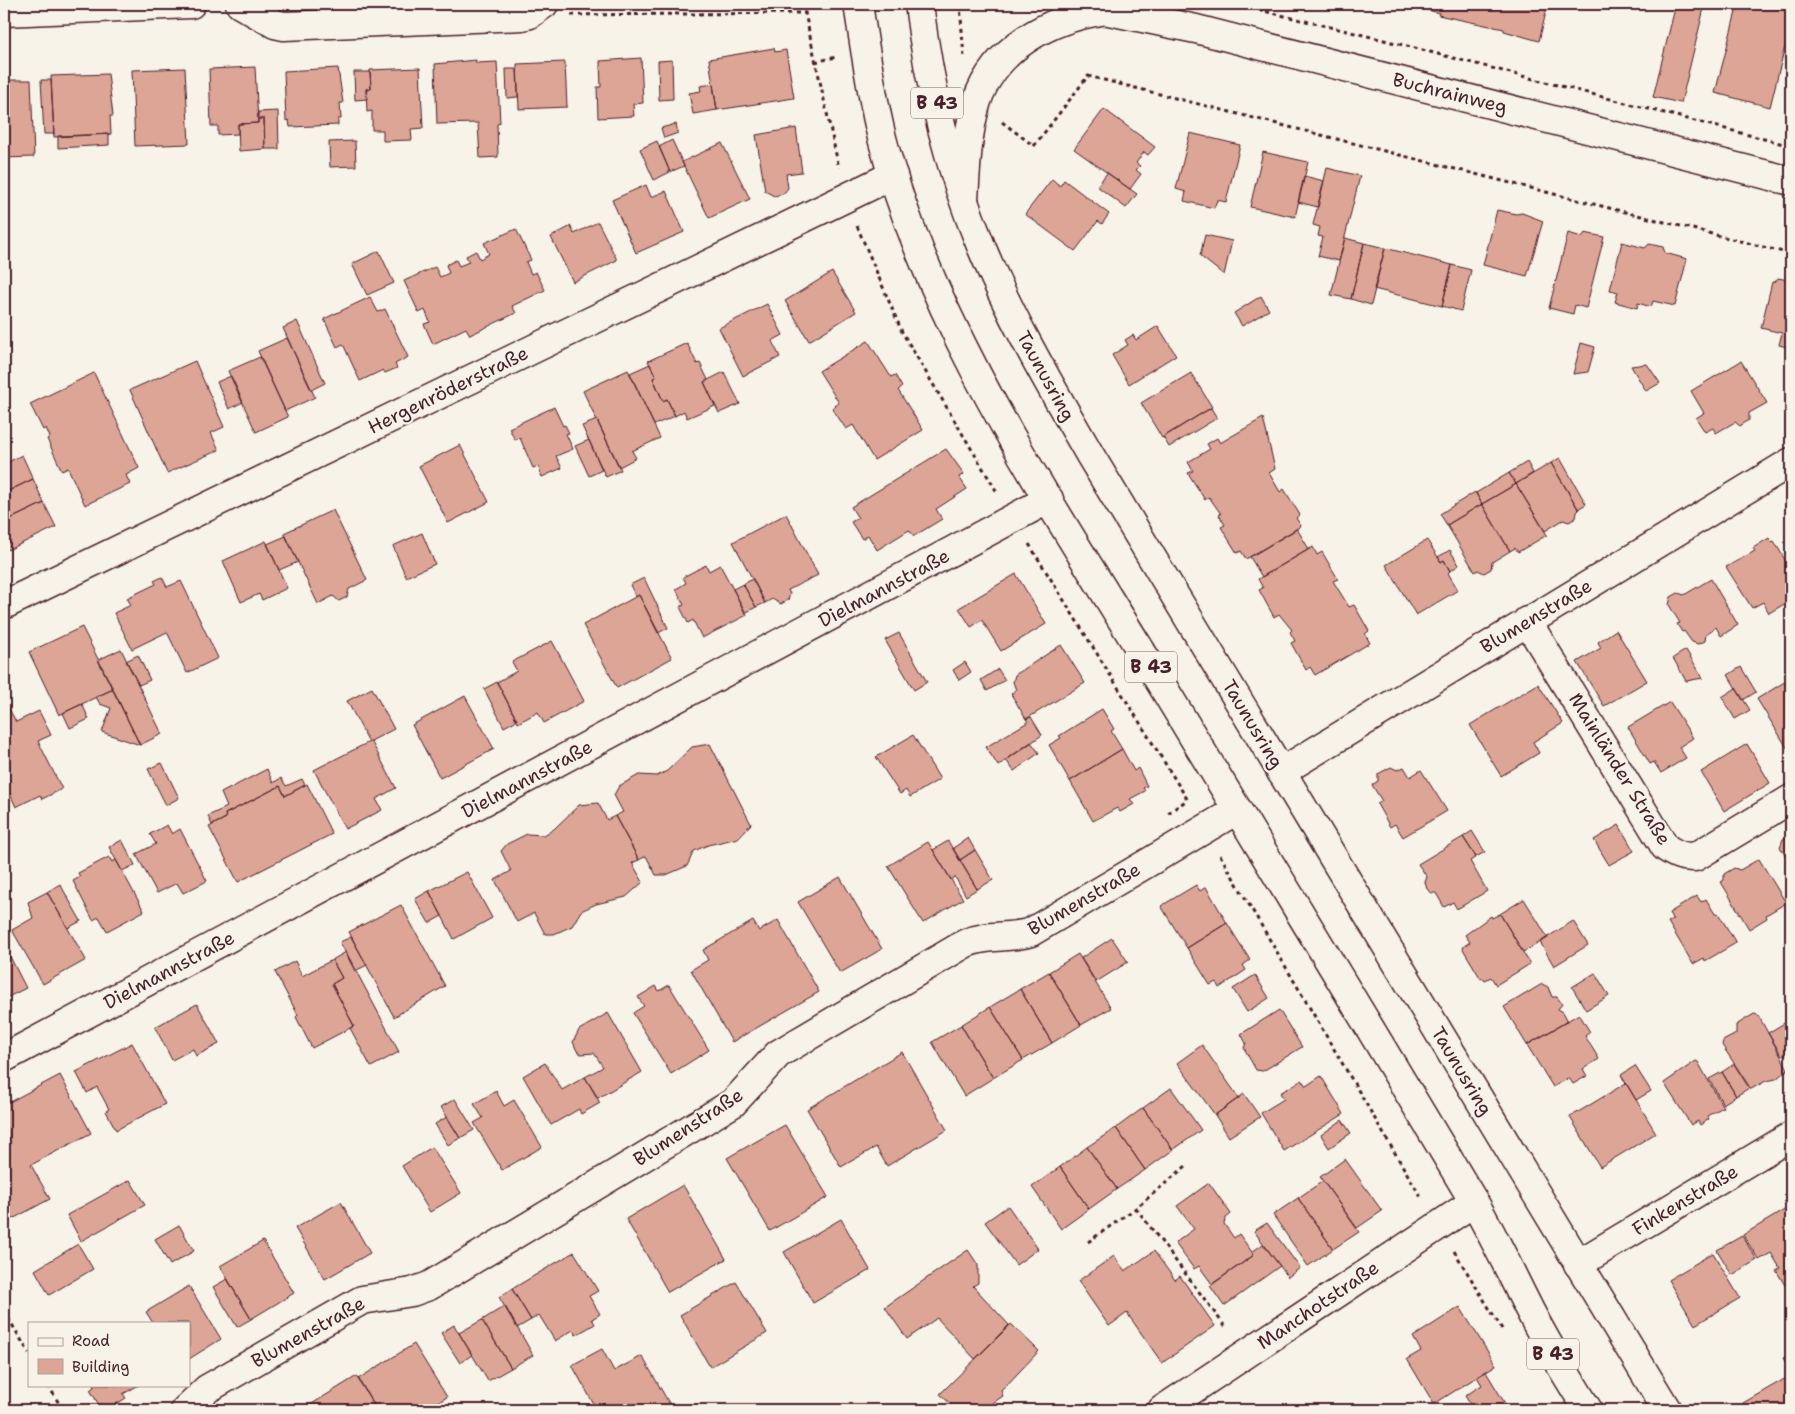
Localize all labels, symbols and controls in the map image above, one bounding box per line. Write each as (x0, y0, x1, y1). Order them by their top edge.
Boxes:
street label: Buchrainweg (1390, 67, 1510, 119)
road number: B 43 (911, 88, 963, 119)
street label: Taunusring (1011, 326, 1081, 426)
street label: Hergenröderstraße (364, 340, 532, 440)
street label: Dielmannstraße (814, 543, 954, 633)
street label: Blumenstraße (1476, 573, 1596, 659)
road number: B 43 (1125, 652, 1177, 682)
street label: Taunusring (1217, 675, 1289, 773)
street label: Mainländer Straße (1563, 688, 1677, 850)
street label: Dielmannstraße (457, 734, 597, 824)
street label: Blumenstraße (1023, 857, 1145, 941)
street label: Dielmannstraße (99, 925, 239, 1015)
street label: Taunusring (1426, 1022, 1498, 1120)
street label: Blumenstraße (628, 1082, 748, 1172)
street label: Finkenstraße (1627, 1159, 1743, 1241)
street label: Manchotstraße (1252, 1255, 1384, 1355)
street label: Blumenstraße (247, 1290, 369, 1374)
legend (28, 1322, 190, 1386)
text: Road (72, 1331, 110, 1351)
road number: B 43 (1527, 1338, 1579, 1370)
text: Building (72, 1357, 129, 1377)

